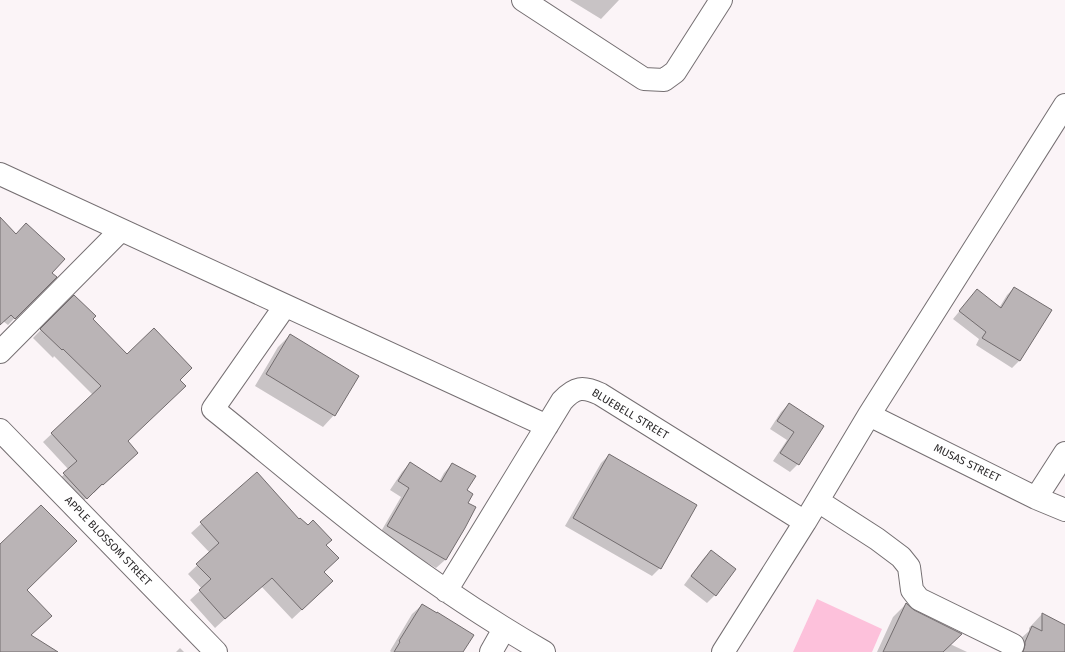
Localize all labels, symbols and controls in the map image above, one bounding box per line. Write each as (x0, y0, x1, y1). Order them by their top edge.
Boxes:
street label: BLUEBELL STREET (589, 386, 671, 442)
street label: MUSAS STREET (932, 441, 1003, 485)
street label: APPLE BLOSSOM STREET (62, 494, 154, 589)

